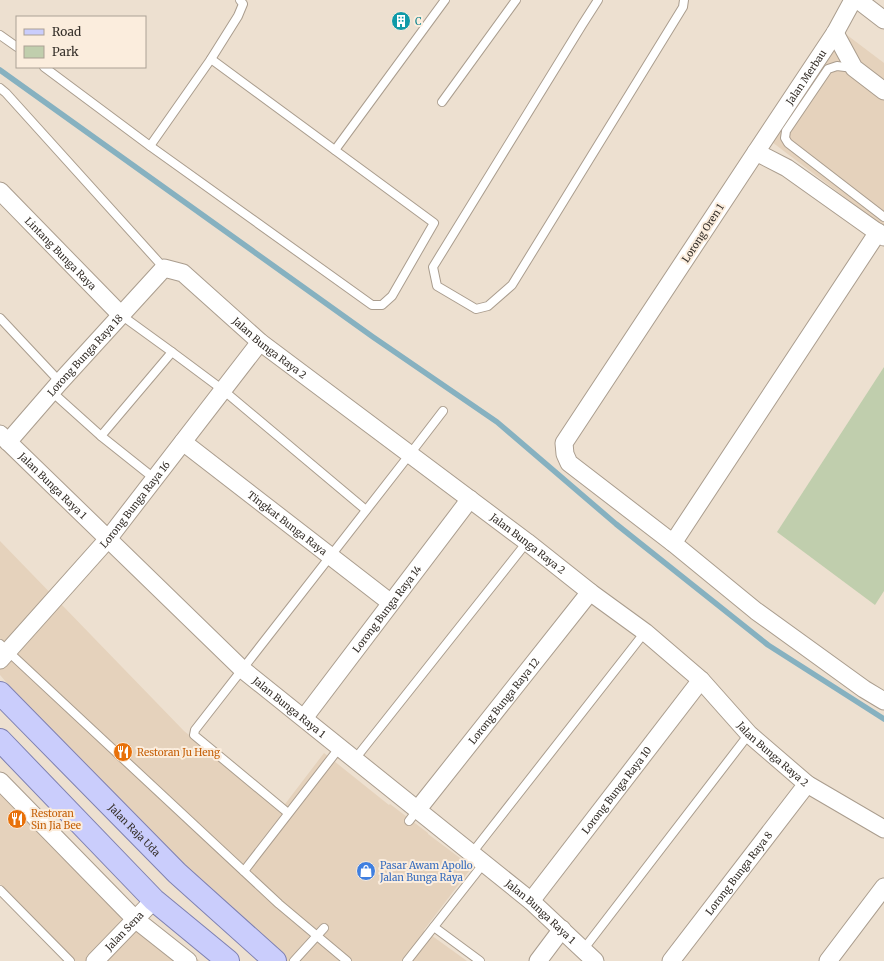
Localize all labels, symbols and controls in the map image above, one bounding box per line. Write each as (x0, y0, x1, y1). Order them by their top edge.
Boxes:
building icon: C (390, 10, 412, 32)
place label: C (415, 15, 422, 28)
legend (16, 16, 146, 68)
text: Road (52, 24, 81, 39)
text: Park (52, 44, 79, 59)
street label: Jalan Merbau (782, 47, 829, 108)
street label: Lorong Oren 1 (679, 201, 727, 265)
street label: Lintang Bunga Raya (22, 214, 100, 293)
street label: Lorong Bunga Raya 18 (44, 311, 125, 399)
street label: Jalan Bunga Raya 2 (229, 314, 309, 381)
street label: Jalan Bunga Raya 1 (16, 449, 90, 522)
street label: Lorong Bunga Raya 16 (97, 458, 172, 550)
street label: Tingkat Bunga Raya (245, 488, 330, 558)
street label: Jalan Bunga Raya 2 (487, 510, 568, 577)
street label: Lorong Bunga Raya 14 (349, 563, 424, 655)
street label: Lorong Bunga Raya 12 (466, 655, 542, 747)
street label: Jalan Bunga Raya 1 (249, 673, 329, 740)
street label: Jalan Bunga Raya 2 (734, 718, 811, 789)
restaurant icon: Restoran Ju Heng (112, 741, 134, 763)
street label: Lorong Bunga Raya 10 (579, 744, 654, 836)
place label: Restoran Ju Heng (137, 746, 220, 759)
street label: Jalan Raja Uda (105, 800, 164, 859)
place label: Restoran Sin Jia Bee (31, 807, 81, 832)
restaurant icon: Restoran Sin Jia Bee (6, 808, 28, 830)
street label: Lorong Bunga Raya 8 (702, 829, 775, 917)
place label: Pasar Awam Apollo Jalan Bunga Raya (379, 859, 473, 884)
shop icon: Pasar Awam Apollo Jalan Bunga Raya (355, 860, 377, 882)
street label: Jalan Bunga Raya 1 (502, 876, 579, 946)
street label: Jalan Sena (102, 908, 147, 954)

